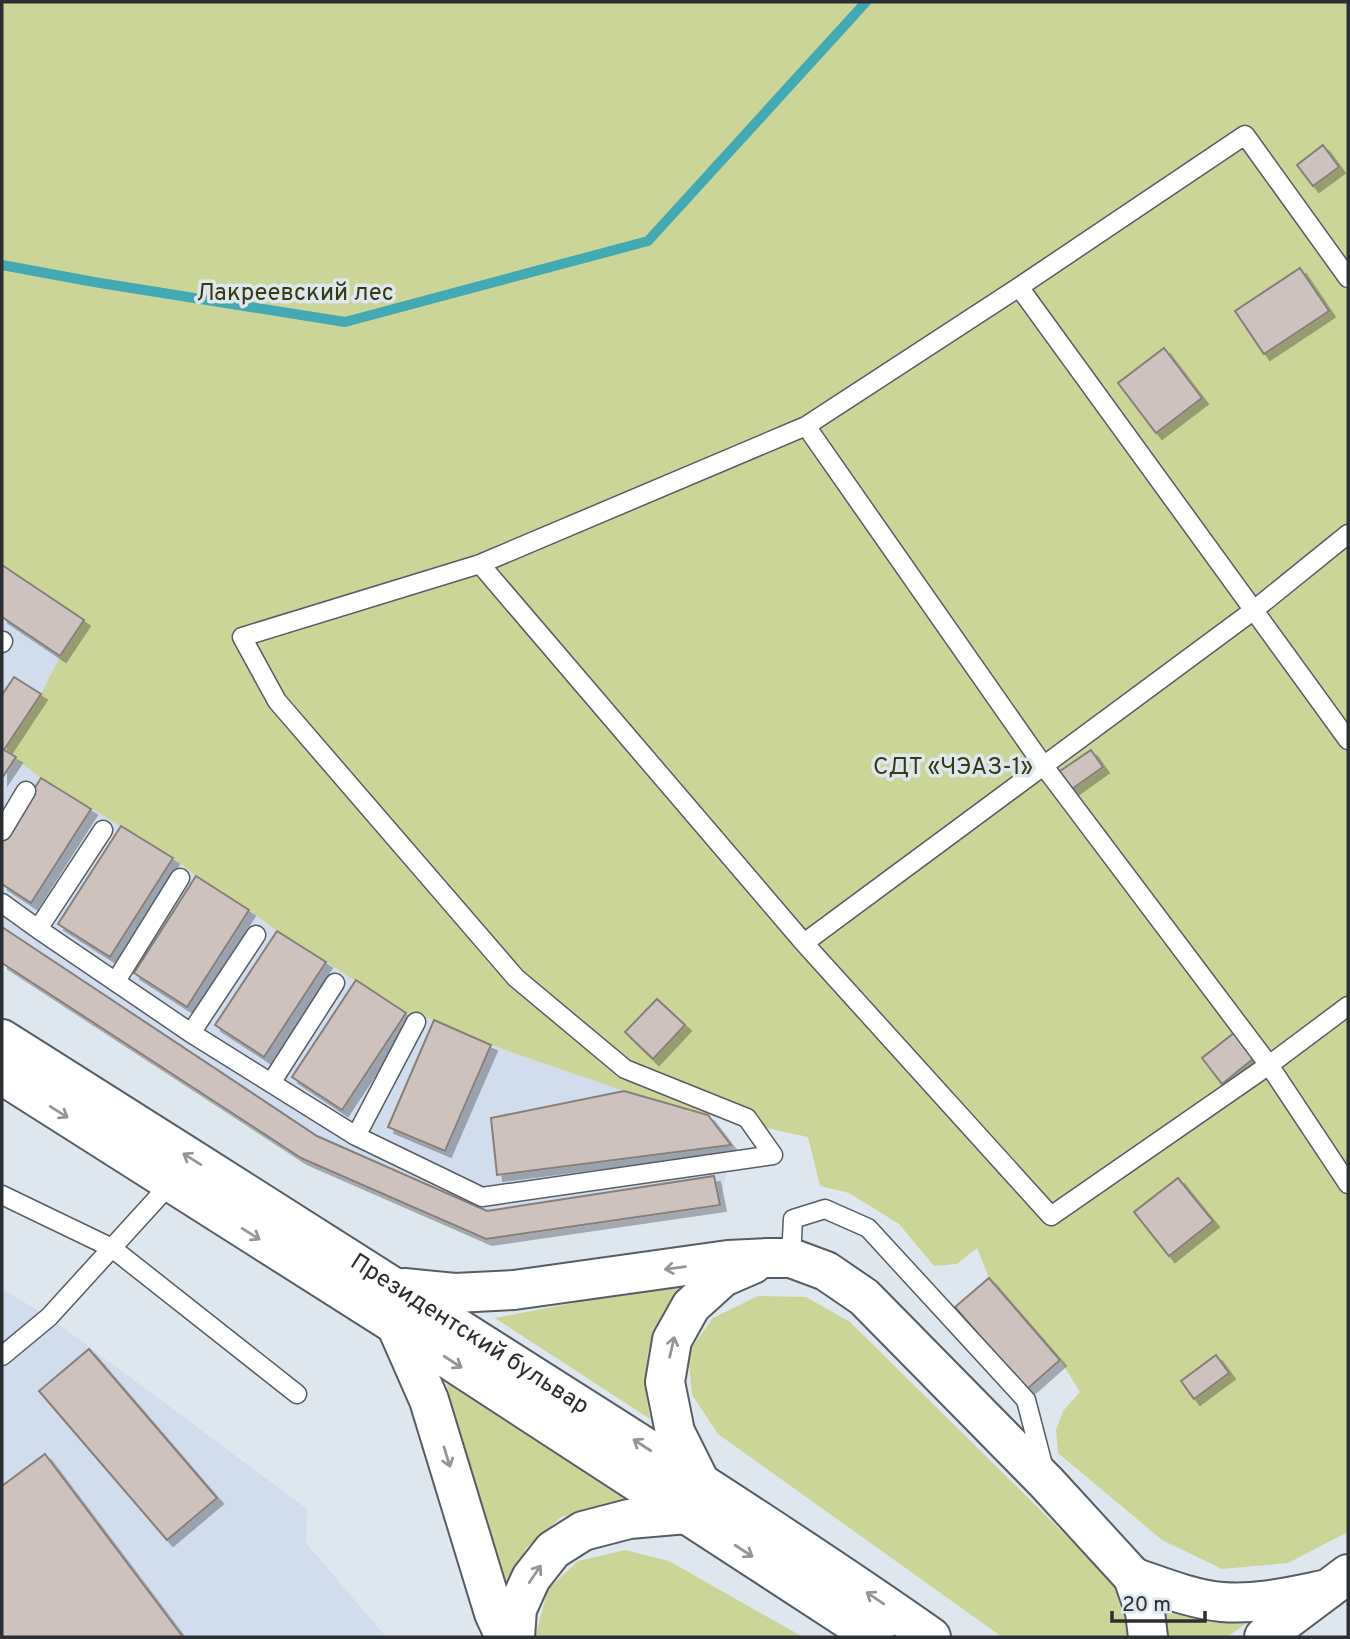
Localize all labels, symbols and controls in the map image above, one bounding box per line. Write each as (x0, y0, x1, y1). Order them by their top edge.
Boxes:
park label: Лакреевский лес (196, 279, 394, 309)
park label: СДТ «ЧЭАЗ-1» (873, 753, 1033, 783)
one-way arrow (49, 1106, 69, 1120)
one-way arrow (183, 1152, 202, 1167)
one-way arrow (241, 1227, 261, 1241)
street label: Президентский бульвар (344, 1248, 594, 1422)
one-way arrow (664, 1261, 687, 1274)
one-way arrow (665, 1336, 679, 1359)
one-way arrow (443, 1355, 462, 1369)
one-way arrow (633, 1437, 652, 1452)
one-way arrow (441, 1446, 454, 1468)
one-way arrow (734, 1544, 754, 1558)
one-way arrow (528, 1565, 543, 1584)
scale bar (1112, 1580, 1205, 1624)
one-way arrow (866, 1591, 885, 1605)
text: 20 m (1122, 1592, 1171, 1619)

